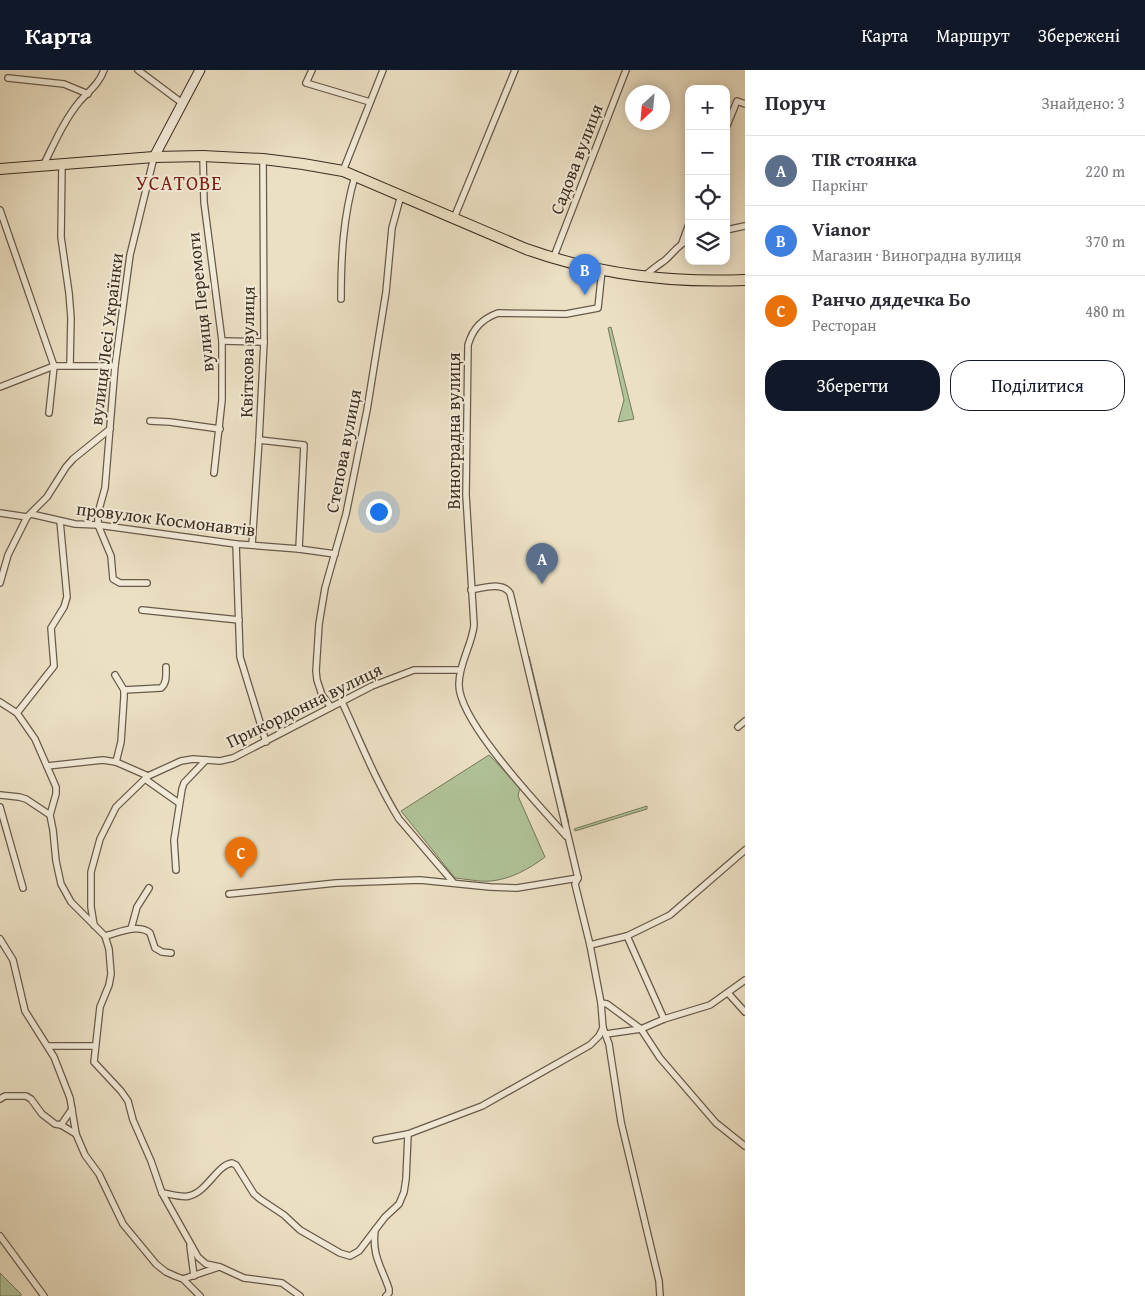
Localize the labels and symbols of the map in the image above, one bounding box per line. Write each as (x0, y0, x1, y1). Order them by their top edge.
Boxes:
north arrow (625, 85, 670, 130)
street label: Садова вулиця (543, 100, 609, 218)
district label: УСАТОВЕ (136, 168, 223, 197)
street label: вулиця Перемоги (179, 230, 221, 373)
street label: вулиця Лесі Українки (82, 251, 130, 427)
pin: B (569, 254, 601, 295)
street label: Квіткова вулиця (232, 286, 262, 418)
street label: Виноградна вулиця (440, 352, 467, 510)
street label: Степова вулиця (318, 387, 368, 515)
street label: провулок Космонавтів (75, 495, 257, 543)
your location (366, 499, 392, 525)
pin: A (526, 543, 558, 584)
street label: Прикордонна вулиця (221, 655, 387, 755)
pin: C (225, 837, 257, 878)

